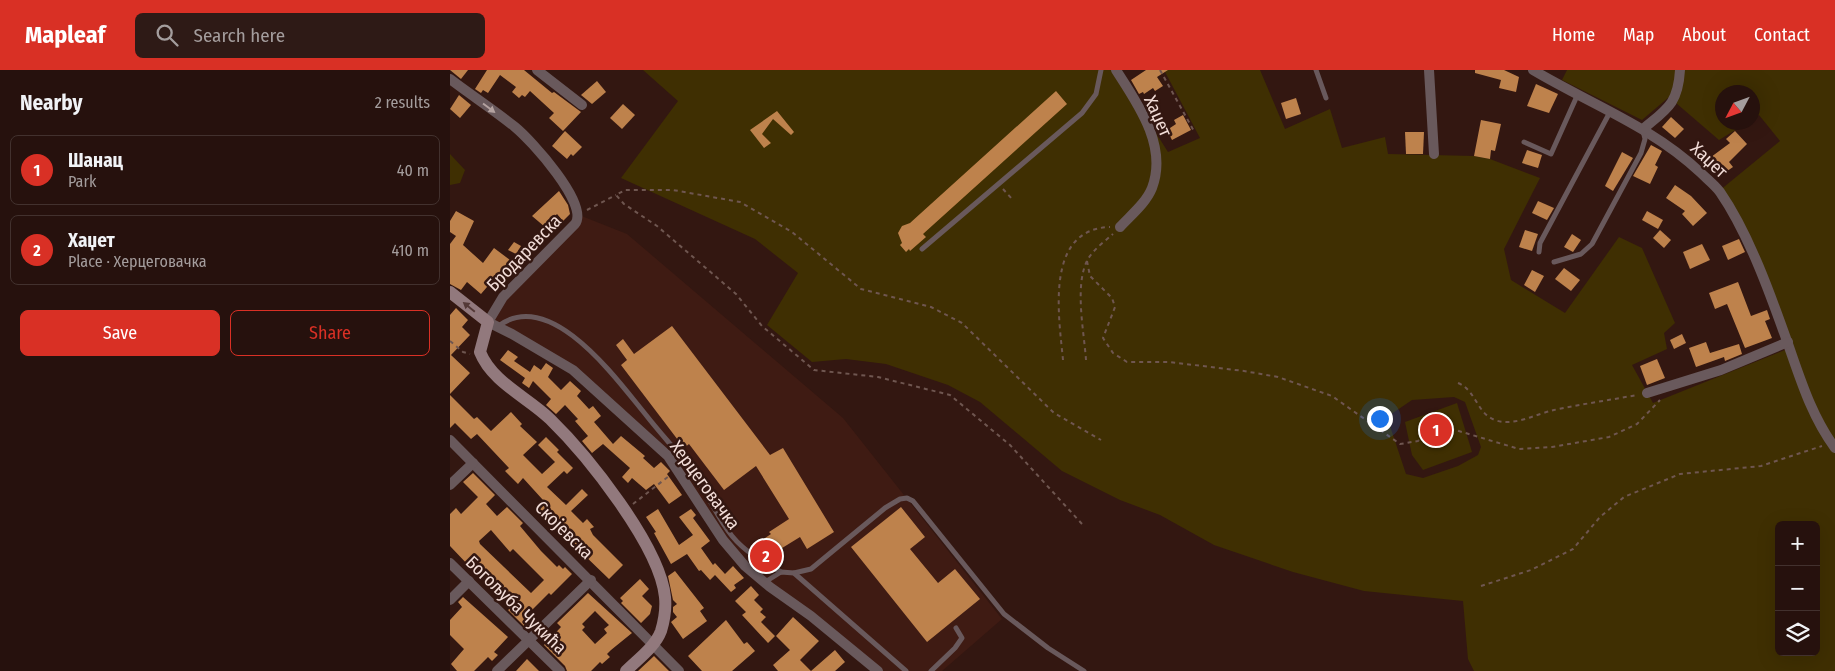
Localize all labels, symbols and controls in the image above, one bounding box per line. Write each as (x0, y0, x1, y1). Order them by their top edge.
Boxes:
search box (135, 13, 485, 58)
text: Mapleaf (25, 21, 105, 49)
icon: search (153, 21, 181, 49)
text: Search here (193, 24, 285, 47)
text: Home (1552, 24, 1595, 46)
text: Map (1623, 24, 1654, 46)
text: About (1682, 24, 1726, 46)
text: Contact (1754, 24, 1810, 46)
north arrow (1715, 85, 1760, 130)
text: Nearby (20, 90, 82, 116)
street label: Хаџет (1139, 92, 1177, 141)
text: 2 results (375, 93, 430, 112)
one-way arrow (482, 102, 495, 113)
street label: Хаџет (1686, 137, 1733, 183)
text: Шанац (68, 149, 123, 172)
text: 1 (34, 161, 40, 180)
text: 40 m (397, 161, 429, 180)
text: Park (68, 172, 96, 191)
street label: Бродаревска (482, 210, 566, 296)
text: Хаџет (68, 229, 115, 252)
text: 2 (33, 241, 41, 260)
text: 410 m (391, 241, 429, 260)
text: Place · Херцеговачка (68, 252, 207, 271)
one-way arrow (463, 302, 476, 313)
button: Save (20, 310, 220, 356)
button: Share (230, 310, 430, 356)
your location (1367, 406, 1393, 432)
pin: 1 (1420, 411, 1452, 449)
street label: Херцеговачка (665, 436, 745, 534)
street label: Скојевска (530, 496, 598, 564)
map controls (1775, 521, 1820, 656)
button: + (1775, 521, 1820, 566)
pin: 2 (750, 537, 782, 575)
street label: Богољуба Чукића (461, 551, 571, 659)
button: − (1775, 566, 1820, 611)
button: layers (1775, 611, 1820, 656)

